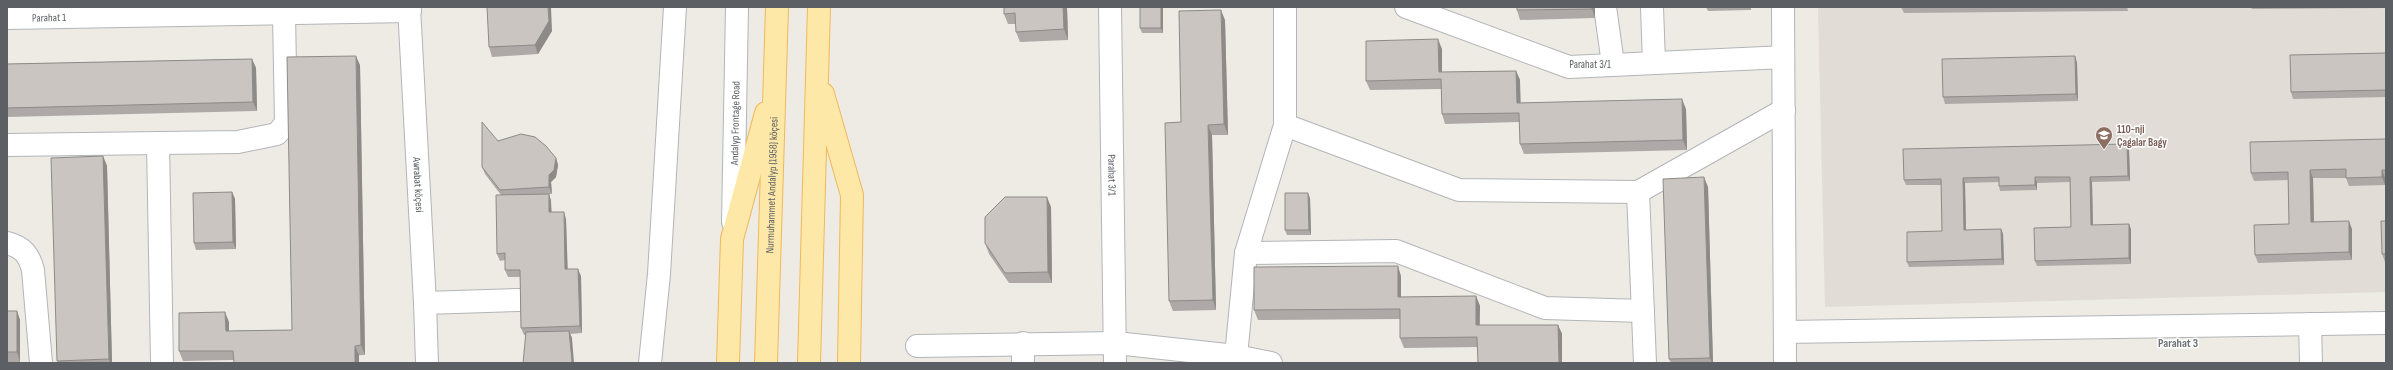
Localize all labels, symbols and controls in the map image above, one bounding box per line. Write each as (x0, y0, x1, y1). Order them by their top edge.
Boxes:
street label: Parahat 1 (32, 11, 66, 25)
street label: Parahat 3/1 (1569, 58, 1611, 71)
street label: Andalyp Frontage Road (728, 80, 743, 166)
street label: Nurmuhammet Andalyp (1958) köçesi (763, 117, 781, 254)
place label: 110-nji Çagalar Bagy (2117, 123, 2167, 149)
school or university icon: 110-nji Çagalar Bagy (2094, 125, 2114, 150)
street label: Parahat 3/1 (1105, 154, 1119, 196)
street label: Awrabat köçesi (410, 156, 426, 213)
district label: Parahat 3 (2158, 336, 2198, 351)

